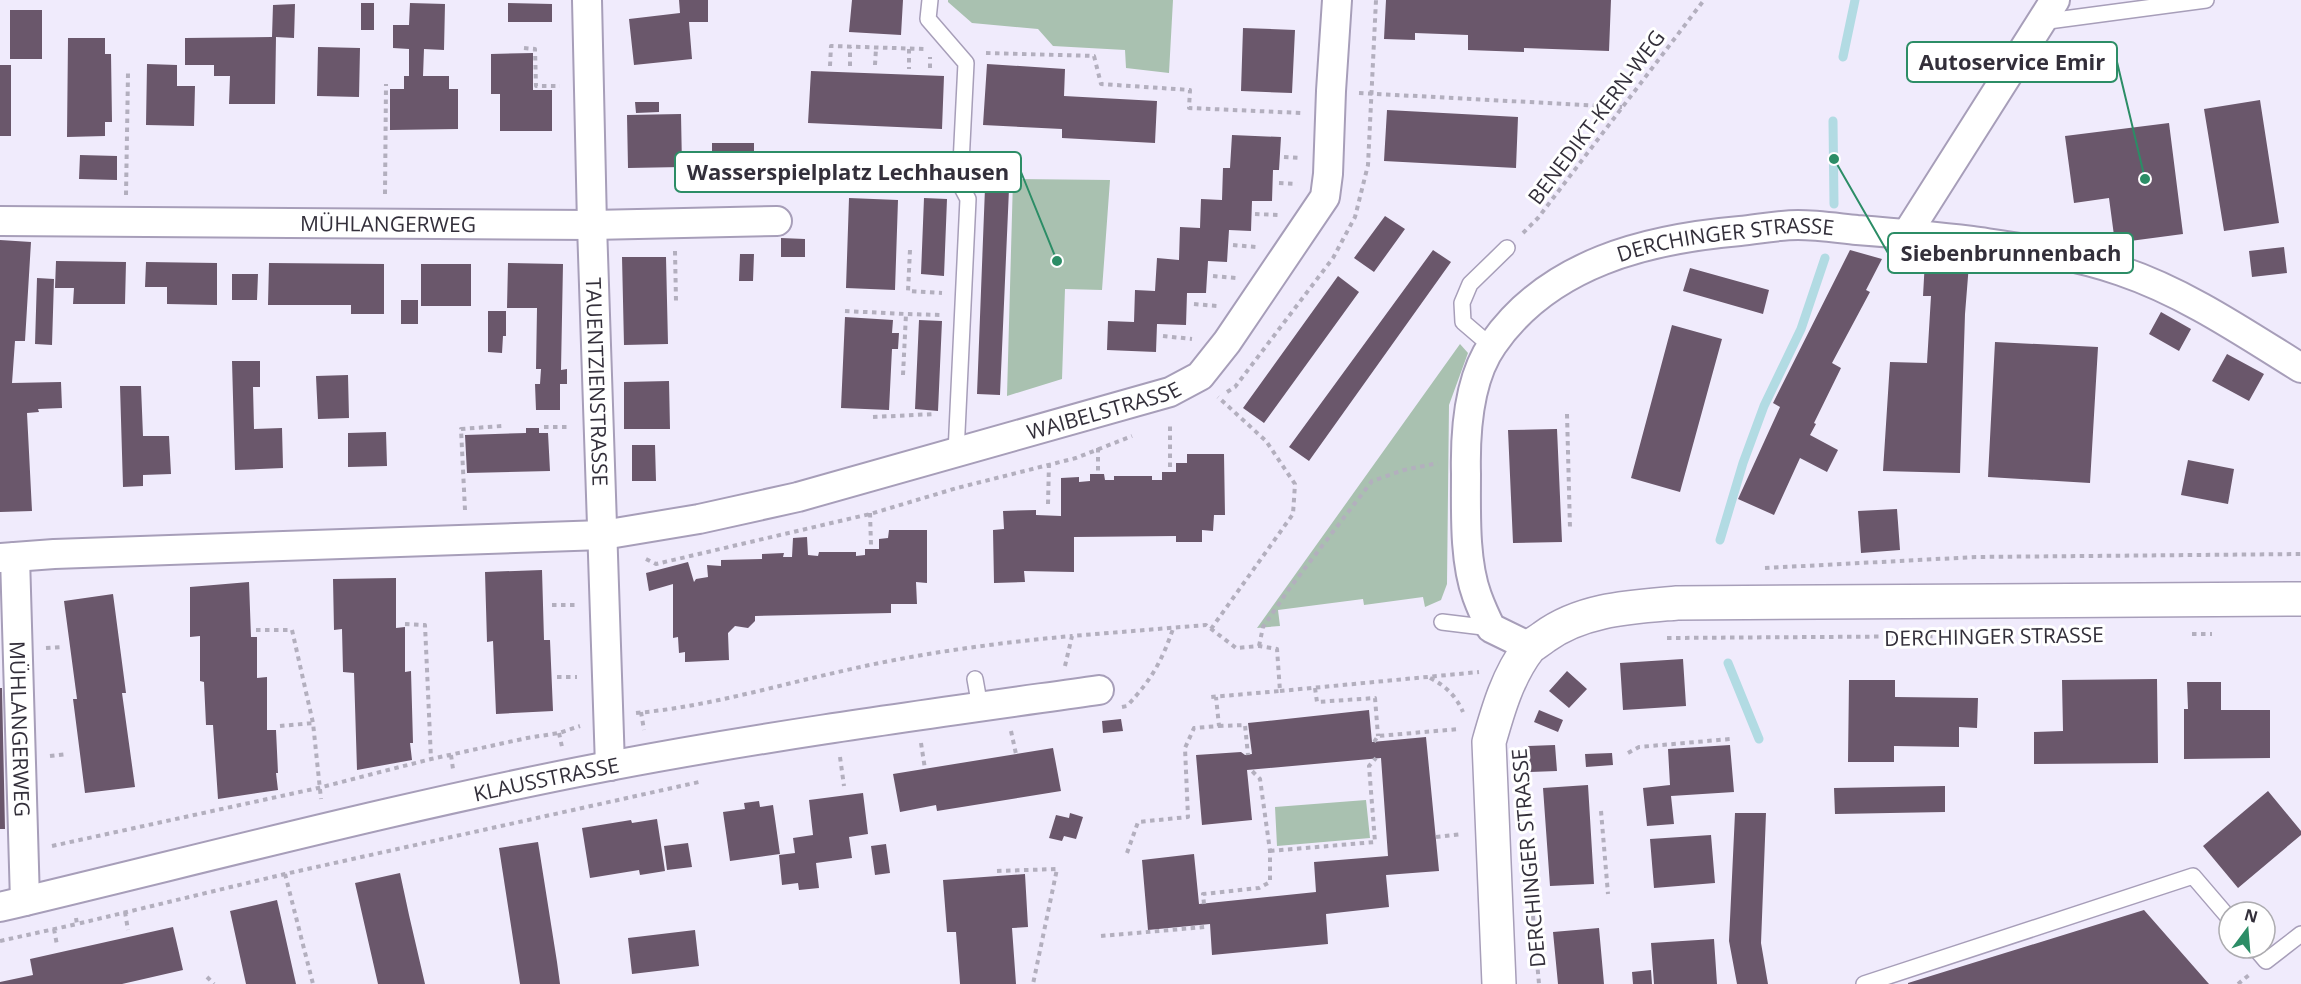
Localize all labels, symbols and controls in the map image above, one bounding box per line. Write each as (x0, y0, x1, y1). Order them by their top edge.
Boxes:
street label: BENEDIKT-KERN-WEG (1521, 24, 1671, 210)
callout: Autoservice Emir (1907, 42, 2117, 82)
text: Autoservice Emir (1919, 46, 2105, 76)
callout: Wasserspielplatz Lechhausen (675, 152, 1021, 192)
text: Wasserspielplatz Lechhausen (687, 156, 1009, 186)
street label: MÜHLANGERWEG (300, 209, 476, 238)
street label: DERCHINGER STRASSE (1613, 211, 1836, 268)
callout: Siebenbrunnenbach (1888, 233, 2133, 273)
text: Siebenbrunnenbach (1901, 237, 2121, 267)
street label: TAUENTZIENSTRASSE (580, 277, 615, 487)
street label: WAIBELSTRASSE (1024, 375, 1186, 446)
street label: DERCHINGER STRASSE (1884, 620, 2104, 652)
street label: MÜHLANGERWEG (3, 641, 37, 817)
street label: DERCHINGER STRASSE (1504, 747, 1552, 969)
street label: KLAUSSTRASSE (471, 750, 621, 808)
north arrow (2217, 900, 2277, 960)
text: N (2242, 903, 2260, 928)

